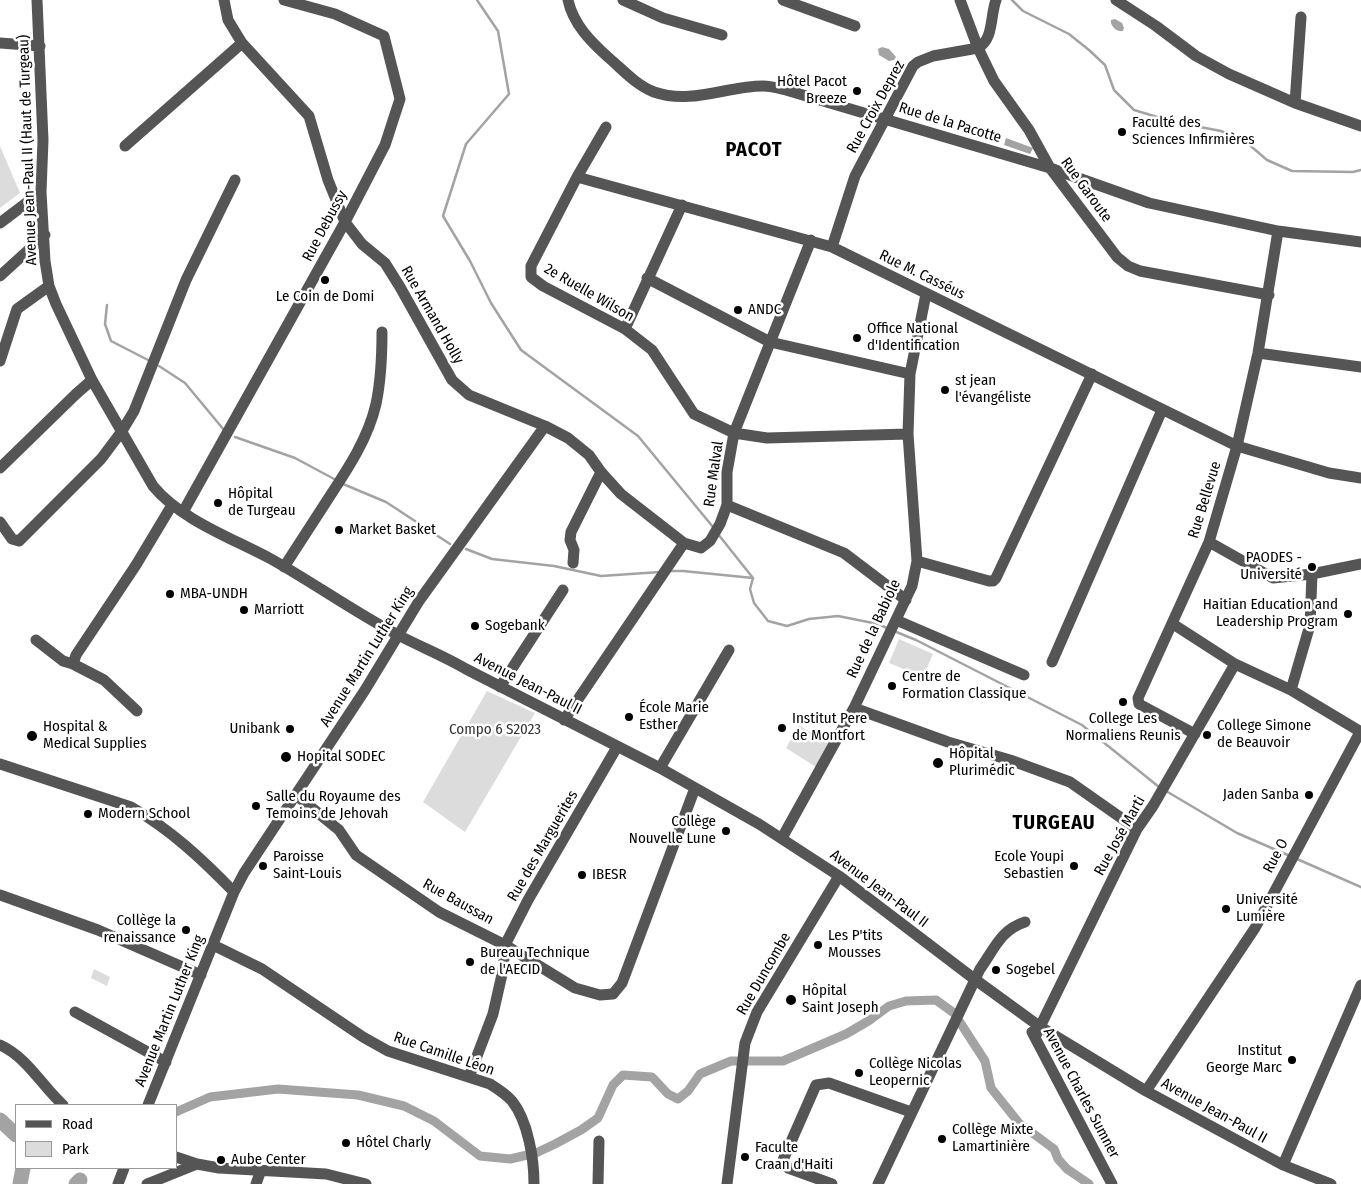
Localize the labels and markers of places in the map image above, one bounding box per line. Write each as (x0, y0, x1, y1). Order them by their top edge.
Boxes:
place label: Hôtel Pacot Breeze (777, 73, 847, 108)
marker: Hôtel Pacot Breeze (851, 85, 863, 97)
place label: Faculté des Sciences Infirmières (1132, 114, 1255, 149)
marker: Faculté des Sciences Infirmières (1116, 126, 1128, 138)
marker: Le Coin de Domi (319, 274, 331, 286)
place label: Le Coin de Domi (276, 288, 374, 306)
place label: ANDC (748, 301, 781, 319)
marker: ANDC (732, 304, 744, 316)
place label: Office National d'Identification (867, 320, 960, 355)
marker: Office National d'Identification (851, 332, 863, 344)
place label: st jean l'évangéliste (955, 372, 1031, 407)
marker: st jean l'évangéliste (939, 384, 951, 396)
place label: Hôpital de Turgeau (228, 485, 295, 520)
marker: Hôpital de Turgeau (212, 497, 224, 509)
place label: Market Basket (349, 521, 436, 539)
marker: Market Basket (333, 524, 345, 536)
place label: PAODES - Université (1240, 549, 1302, 584)
marker: PAODES - Université (1306, 561, 1318, 573)
place label: MBA-UNDH (180, 585, 248, 603)
marker: MBA-UNDH (164, 588, 176, 600)
place label: Haitian Education and Leadership Program (1203, 596, 1338, 631)
place label: Marriott (254, 601, 304, 619)
marker: Marriott (238, 604, 250, 616)
marker: Haitian Education and Leadership Program (1342, 608, 1354, 620)
place label: Sogebank (485, 617, 545, 635)
marker: Sogebank (469, 620, 481, 632)
place label: Centre de Formation Classique (902, 668, 1026, 703)
marker: Centre de Formation Classique (886, 680, 898, 692)
marker: College Les Normaliens Reunis (1117, 696, 1129, 708)
place label: École Marie Esther (639, 699, 709, 734)
place label: Institut Pere de Montfort (792, 710, 867, 745)
place label: College Les Normaliens Reunis (1065, 710, 1181, 745)
marker: École Marie Esther (623, 711, 635, 723)
place label: College Simone de Beauvoir (1217, 717, 1311, 752)
place label: Hospital & Medical Supplies (43, 718, 147, 753)
place label: Unibank (229, 720, 280, 738)
marker: Institut Pere de Montfort (776, 722, 788, 734)
marker: Unibank (284, 723, 296, 735)
marker: Hospital & Medical Supplies (25, 729, 39, 743)
marker: College Simone de Beauvoir (1201, 729, 1213, 741)
place label: Hôpital Plurimédic (949, 745, 1015, 780)
place label: Hopital SODEC (297, 748, 385, 766)
marker: Hopital SODEC (279, 750, 293, 764)
marker: Hôpital Plurimédic (931, 756, 945, 770)
place label: Jaden Sanba (1223, 786, 1299, 804)
place label: Salle du Royaume des Temoins de Jehovah (266, 788, 401, 823)
marker: Jaden Sanba (1303, 789, 1315, 801)
marker: Salle du Royaume des Temoins de Jehovah (250, 800, 262, 812)
place label: Modern School (98, 805, 190, 823)
marker: Modern School (82, 808, 94, 820)
place label: Collège Nouvelle Lune (629, 813, 716, 848)
marker: Collège Nouvelle Lune (720, 825, 732, 837)
place label: Paroisse Saint-Louis (273, 848, 342, 883)
place label: Ecole Youpi Sebastien (994, 848, 1064, 883)
marker: Paroisse Saint-Louis (257, 860, 269, 872)
marker: Ecole Youpi Sebastien (1068, 860, 1080, 872)
place label: IBESR (592, 866, 627, 884)
marker: IBESR (576, 869, 588, 881)
place label: Université Lumière (1236, 891, 1298, 926)
marker: Université Lumière (1220, 903, 1232, 915)
place label: Collège la renaissance (103, 912, 176, 947)
marker: Collège la renaissance (180, 924, 192, 936)
place label: Les P'tits Mousses (828, 927, 883, 962)
marker: Les P'tits Mousses (812, 939, 824, 951)
place label: Bureau Technique de l'AECID (480, 944, 590, 979)
marker: Bureau Technique de l'AECID (464, 956, 476, 968)
place label: Sogebel (1006, 961, 1055, 979)
marker: Sogebel (990, 964, 1002, 976)
place label: Hôpital Saint Joseph (802, 982, 879, 1017)
marker: Hôpital Saint Joseph (784, 993, 798, 1007)
place label: Institut George Marc (1206, 1042, 1282, 1077)
marker: Institut George Marc (1286, 1054, 1298, 1066)
place label: Collège Nicolas Leopernic (869, 1055, 962, 1090)
marker: Collège Nicolas Leopernic (853, 1067, 865, 1079)
place label: Collège Mixte Lamartinière (952, 1121, 1033, 1156)
marker: Collège Mixte Lamartinière (936, 1133, 948, 1145)
place label: Hôtel Charly (356, 1134, 431, 1152)
marker: Hôtel Charly (340, 1137, 352, 1149)
place label: Faculte Craan d'Haiti (755, 1139, 833, 1174)
place label: Aube Center (231, 1151, 306, 1169)
marker: Faculte Craan d'Haiti (739, 1151, 751, 1163)
marker: Aube Center (215, 1154, 227, 1166)

